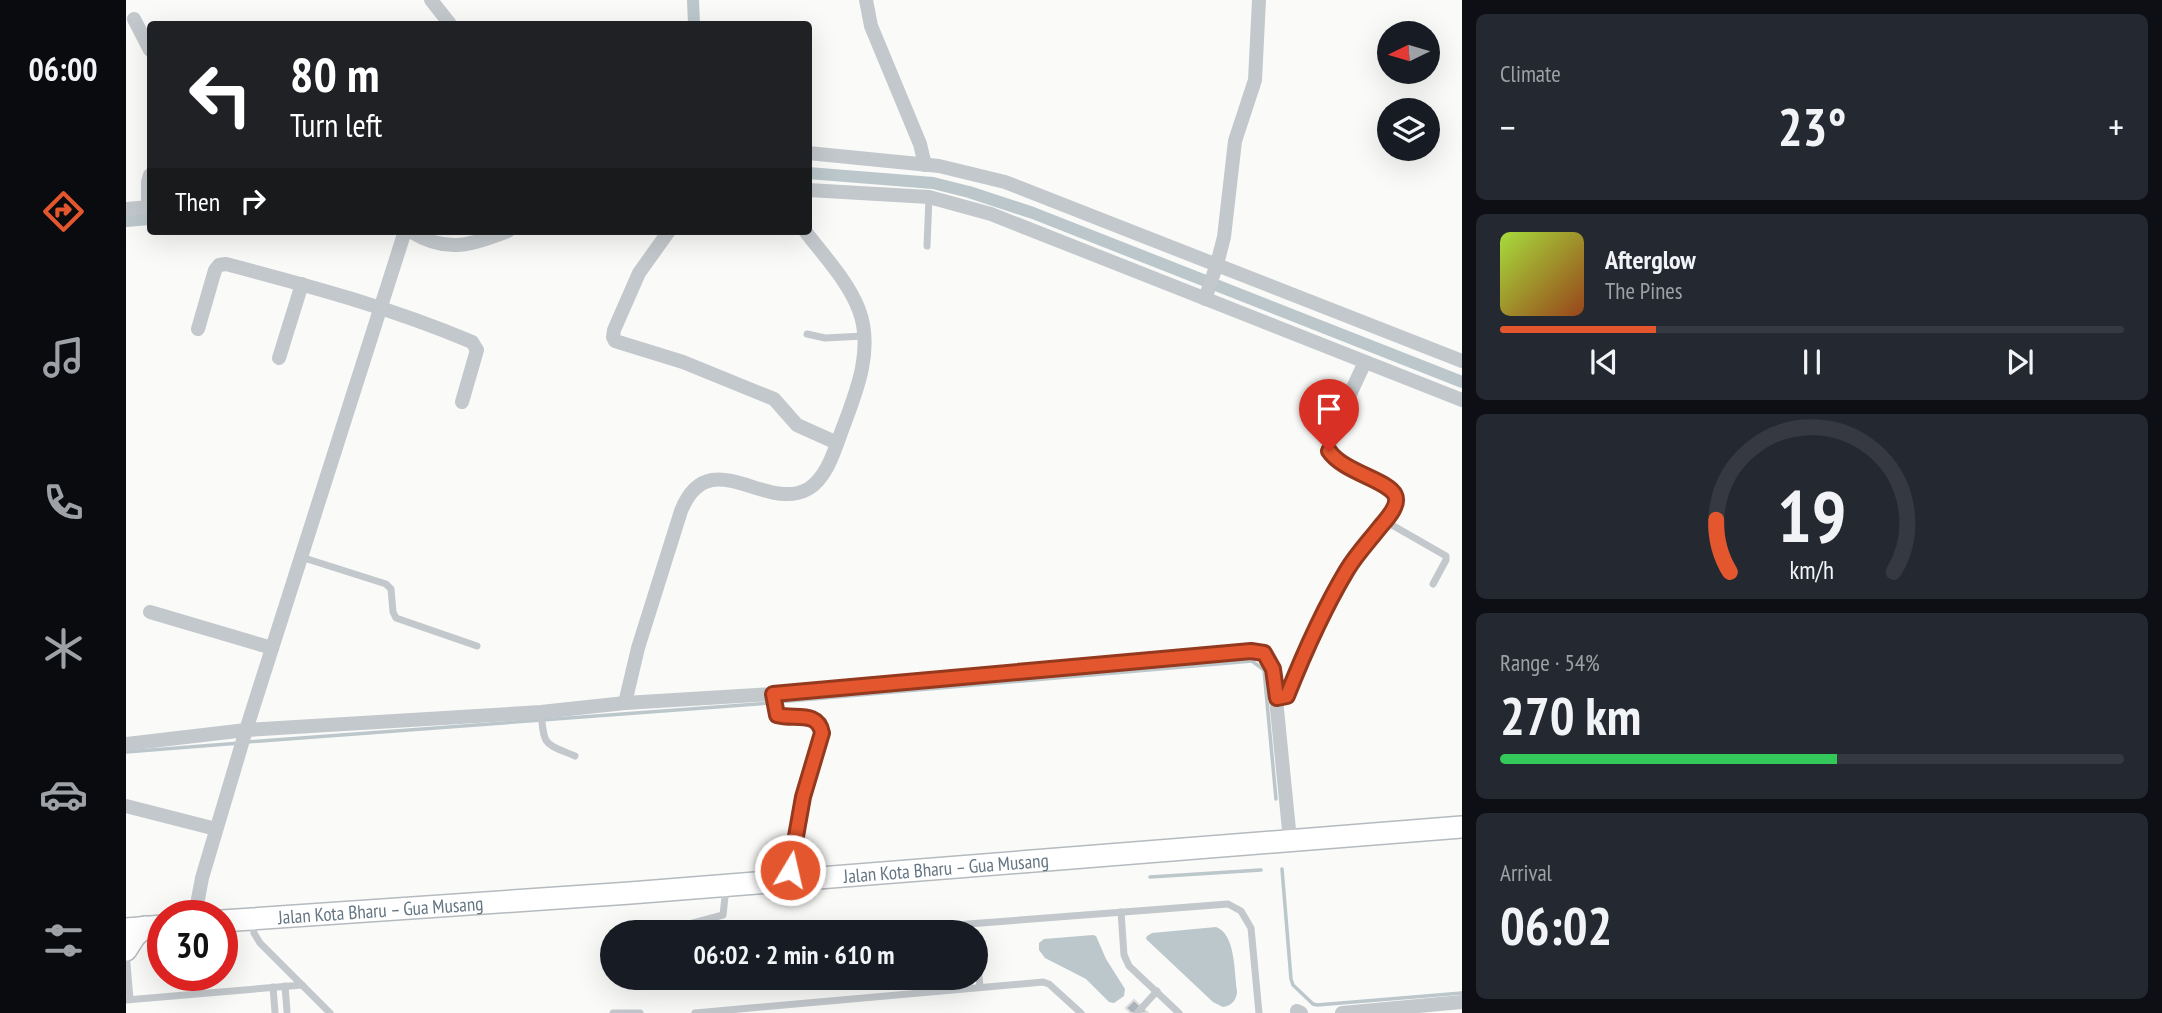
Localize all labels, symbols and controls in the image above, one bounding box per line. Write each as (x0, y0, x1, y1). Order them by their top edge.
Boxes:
north arrow (1377, 21, 1440, 84)
map controls (1377, 21, 1440, 161)
text: 80 m (290, 42, 379, 106)
text: 06:00 (28, 48, 98, 90)
icon: left (175, 49, 266, 140)
text: Climate (1500, 59, 1561, 88)
text: 23° (1778, 93, 1846, 160)
button: layers (1377, 98, 1440, 161)
text: − (1500, 102, 1516, 151)
text: + (2108, 102, 2124, 151)
text: Turn left (290, 104, 382, 146)
icon: right (234, 182, 272, 220)
text: Then (175, 185, 220, 218)
icon: directions (39, 187, 88, 236)
text: Afterglow (1605, 243, 1696, 276)
text: The Pines (1605, 276, 1683, 305)
icon: music (39, 333, 88, 382)
icon: previous (1585, 343, 1623, 381)
icon: pause (1793, 343, 1831, 381)
icon: next (2001, 343, 2039, 381)
pin (1299, 379, 1359, 451)
icon: arrive (1310, 390, 1348, 428)
text: 19 (1777, 469, 1847, 563)
icon: phone (39, 478, 88, 527)
text: km/h (1790, 554, 1834, 586)
icon: climate (39, 624, 88, 673)
text: Range · 54% (1500, 648, 1600, 677)
text: 270 km (1500, 682, 1641, 749)
icon: car (39, 770, 88, 819)
position arrow (753, 833, 827, 907)
street label: Jalan Kota Bharu – Gua Musang (842, 848, 1050, 888)
text: Arrival (1500, 858, 1552, 887)
street label: Jalan Kota Bharu – Gua Musang (276, 891, 484, 929)
text: 06:02 (1500, 892, 1612, 959)
speed limit sign: 30 (147, 900, 238, 991)
icon: filters (39, 916, 88, 965)
text: 06:02 · 2 min · 610 m (694, 938, 894, 971)

